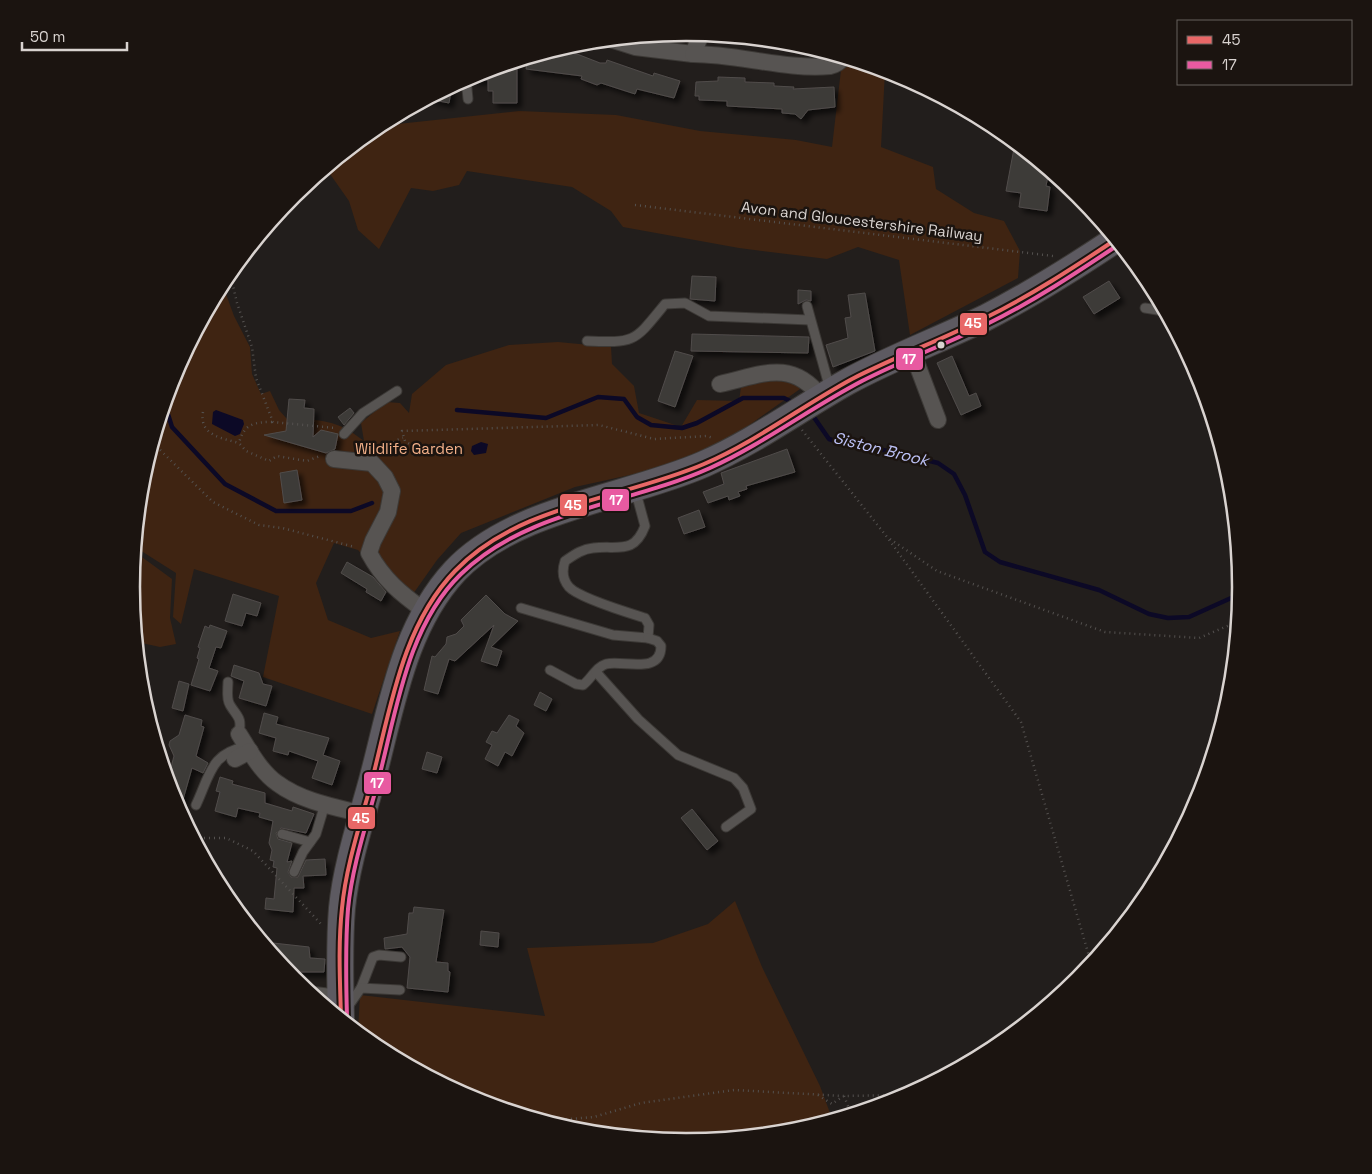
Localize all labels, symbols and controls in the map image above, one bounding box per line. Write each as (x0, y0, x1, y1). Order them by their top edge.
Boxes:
scale bar (22, 20, 128, 52)
legend (1177, 20, 1352, 85)
text: 50 m (30, 27, 65, 46)
text: 45 (1222, 30, 1240, 49)
text: 17 (1222, 55, 1237, 74)
street label: Avon and Gloucestershire Railway (740, 197, 984, 245)
line badge: 45 (959, 312, 988, 336)
text: 45 (964, 314, 982, 332)
unlabelled marker (936, 340, 946, 350)
line badge: 17 (895, 347, 924, 371)
text: 17 (902, 350, 916, 368)
water label: Siston Brook (831, 427, 933, 472)
park label: Wildlife Garden (355, 439, 463, 458)
line badge: 17 (601, 488, 630, 512)
text: 17 (609, 491, 623, 509)
line badge: 45 (559, 493, 588, 517)
text: 45 (564, 496, 582, 514)
line badge: 17 (363, 771, 392, 795)
text: 17 (370, 774, 384, 792)
line badge: 45 (347, 806, 376, 830)
text: 45 (352, 809, 370, 827)

